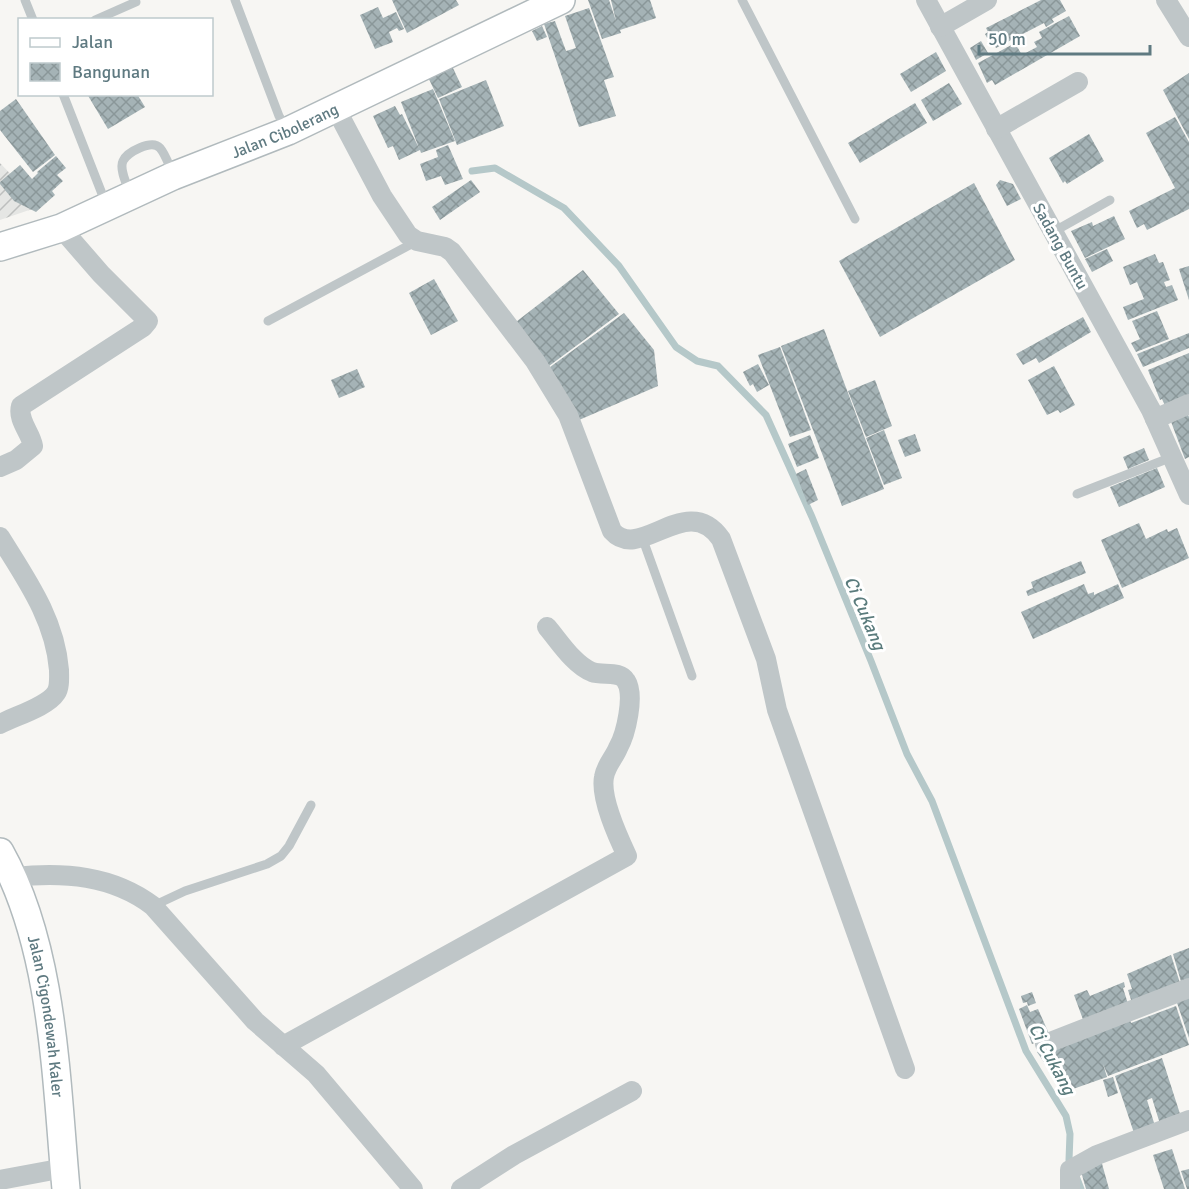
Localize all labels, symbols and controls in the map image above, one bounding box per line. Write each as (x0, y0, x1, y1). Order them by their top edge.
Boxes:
legend (18, 18, 213, 96)
scale bar (979, 18, 1150, 56)
text: 50 m (988, 28, 1026, 50)
text: Jalan (72, 31, 113, 53)
text: Bangunan (72, 61, 150, 83)
street label: Jalan Cibolerang (229, 99, 342, 163)
street label: Sadang Buntu (1028, 200, 1092, 293)
water label: Ci Cukang (840, 573, 891, 654)
street label: Jalan Cigondewah Kaler (23, 933, 67, 1098)
water label: Ci Cukang (1024, 1019, 1081, 1100)

